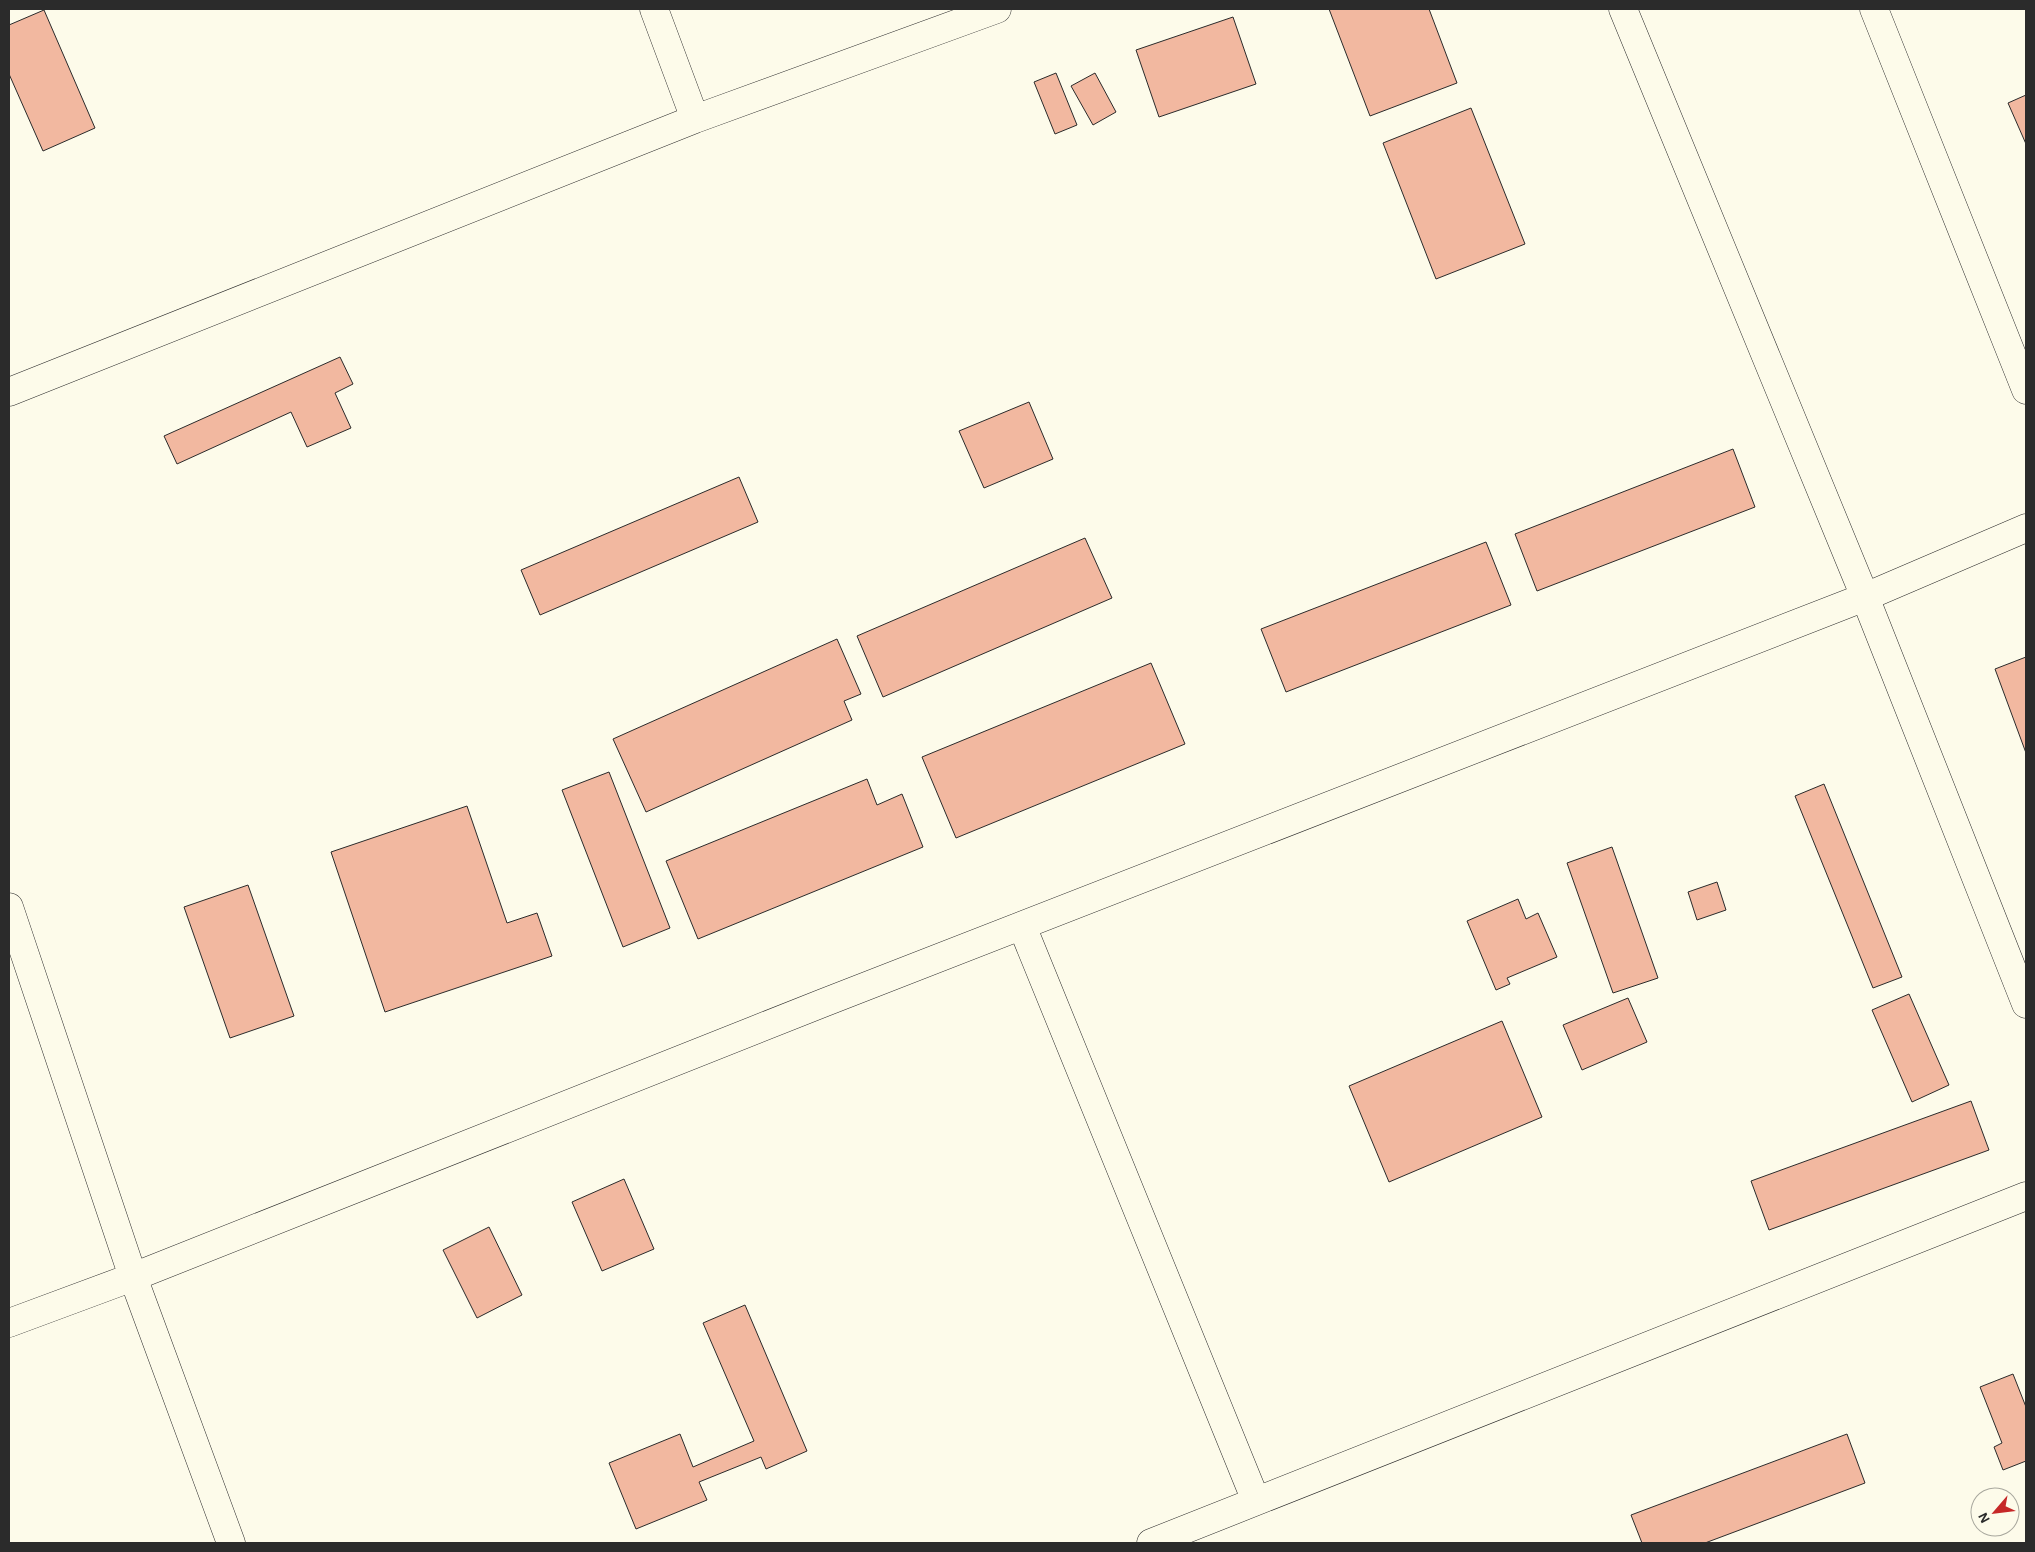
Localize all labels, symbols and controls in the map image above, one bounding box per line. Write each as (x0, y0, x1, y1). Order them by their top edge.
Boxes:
north arrow (1970, 1487, 2020, 1537)
text: N (1976, 1510, 1993, 1525)

